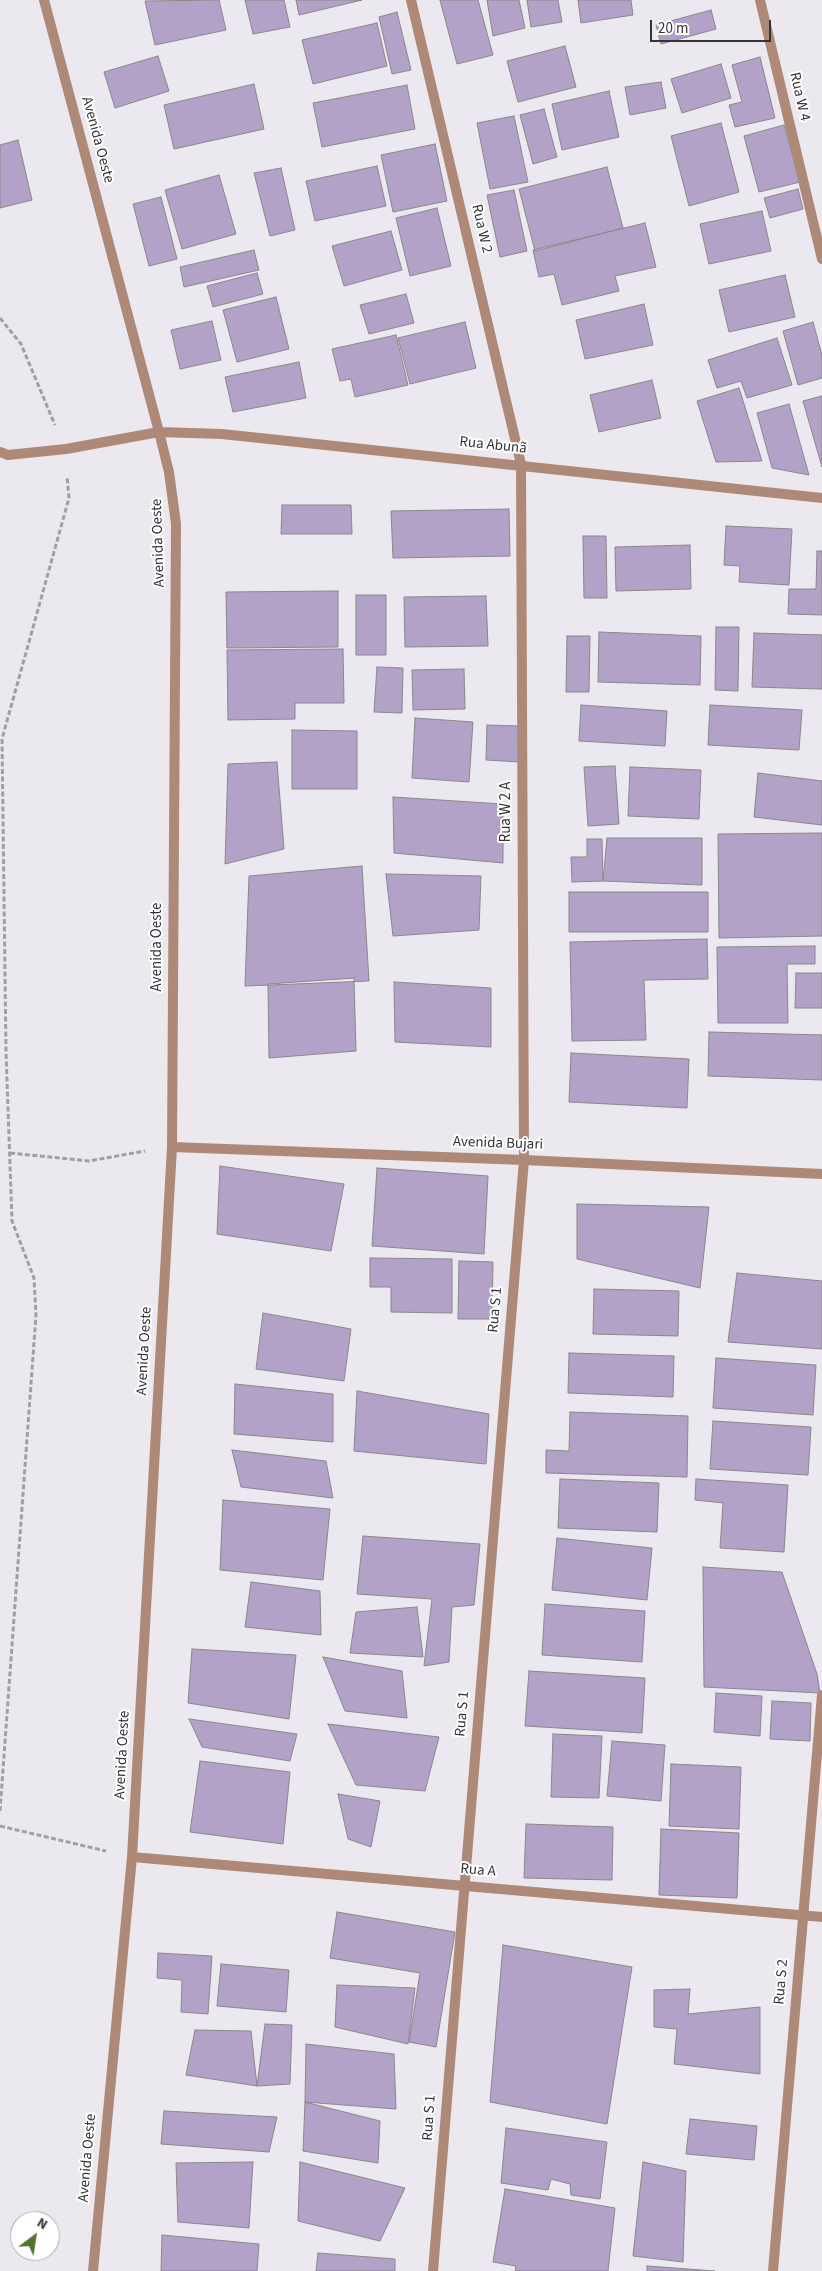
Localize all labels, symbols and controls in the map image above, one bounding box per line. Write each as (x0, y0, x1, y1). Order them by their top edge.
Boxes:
scale bar (652, 10, 773, 42)
text: 20 m (658, 18, 688, 39)
street label: Rua W 4 (785, 71, 813, 123)
street label: Avenida Oeste (77, 95, 117, 185)
street label: Rua W 2 (467, 203, 495, 255)
street label: Rua Abunã (458, 434, 528, 458)
street label: Avenida Oeste (148, 498, 170, 588)
street label: Rua W 2 A (498, 782, 516, 842)
street label: Avenida Oeste (149, 903, 167, 991)
street label: Avenida Bujari (453, 1133, 543, 1155)
street label: Rua S 1 (485, 1286, 507, 1334)
street label: Avenida Oeste (134, 1306, 156, 1396)
street label: Rua S 1 (452, 1690, 474, 1738)
street label: Avenida Oeste (112, 1710, 134, 1800)
street label: Rua A (460, 1860, 496, 1882)
street label: Rua S 2 (771, 1958, 793, 2006)
street label: Rua S 1 (419, 2095, 441, 2141)
street label: Avenida Oeste (75, 2113, 101, 2203)
north arrow (10, 2211, 60, 2261)
text: N (33, 2213, 51, 2235)

